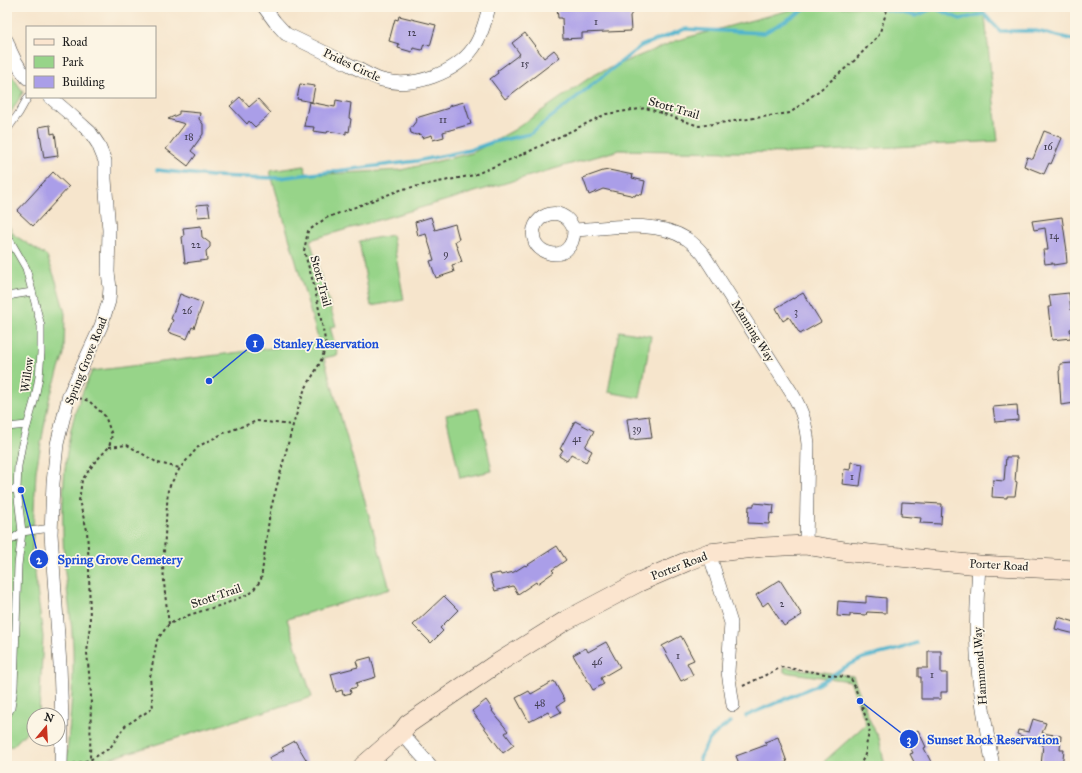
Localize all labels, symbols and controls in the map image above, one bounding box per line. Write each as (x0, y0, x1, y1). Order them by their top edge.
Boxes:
house number: 1 (594, 16, 598, 28)
legend (26, 26, 156, 98)
house number: 12 (408, 27, 417, 39)
text: Road (62, 35, 88, 49)
street label: Prides Circle (321, 46, 383, 84)
text: Park (62, 55, 84, 69)
house number: 15 (521, 58, 530, 70)
text: Building (62, 75, 105, 90)
street label: Stott Trail (647, 94, 702, 122)
house number: 11 (439, 114, 447, 126)
house number: 18 (184, 131, 194, 143)
house number: 16 (1043, 141, 1053, 153)
house number: 14 (1049, 230, 1059, 242)
house number: 22 (191, 239, 201, 251)
house number: 9 (443, 248, 449, 260)
street label: Stott Trail (307, 254, 335, 309)
street label: Manning Way (728, 298, 778, 365)
house number: 26 (182, 305, 193, 317)
house number: 3 (794, 306, 798, 318)
street label: Spring Grove Road (62, 315, 111, 407)
callout: Stanley Reservation (245, 331, 386, 356)
text: 1 (253, 336, 258, 350)
text: Stanley Reservation (273, 336, 379, 352)
street label: Willow (18, 357, 36, 393)
house number: 39 (632, 423, 642, 435)
house number: 41 (572, 433, 582, 445)
house number: 1 (850, 471, 854, 483)
callout: Spring Grove Cemetery (29, 547, 190, 572)
street label: Porter Road (649, 549, 709, 583)
text: Spring Grove Cemetery (58, 552, 183, 568)
text: 2 (36, 553, 43, 567)
street label: Porter Road (969, 556, 1029, 574)
street label: Stott Trail (189, 581, 244, 611)
house number: 2 (780, 598, 785, 610)
street label: Hammond Way (970, 626, 990, 705)
house number: 1 (676, 650, 680, 662)
house number: 46 (592, 656, 603, 668)
house number: 1 (930, 669, 934, 681)
house number: 48 (535, 697, 545, 709)
north arrow (26, 707, 66, 747)
text: N (42, 710, 56, 726)
callout: Sunset Rock Reservation (899, 727, 1067, 752)
text: Sunset Rock Reservation (927, 732, 1059, 748)
text: 3 (907, 733, 912, 748)

